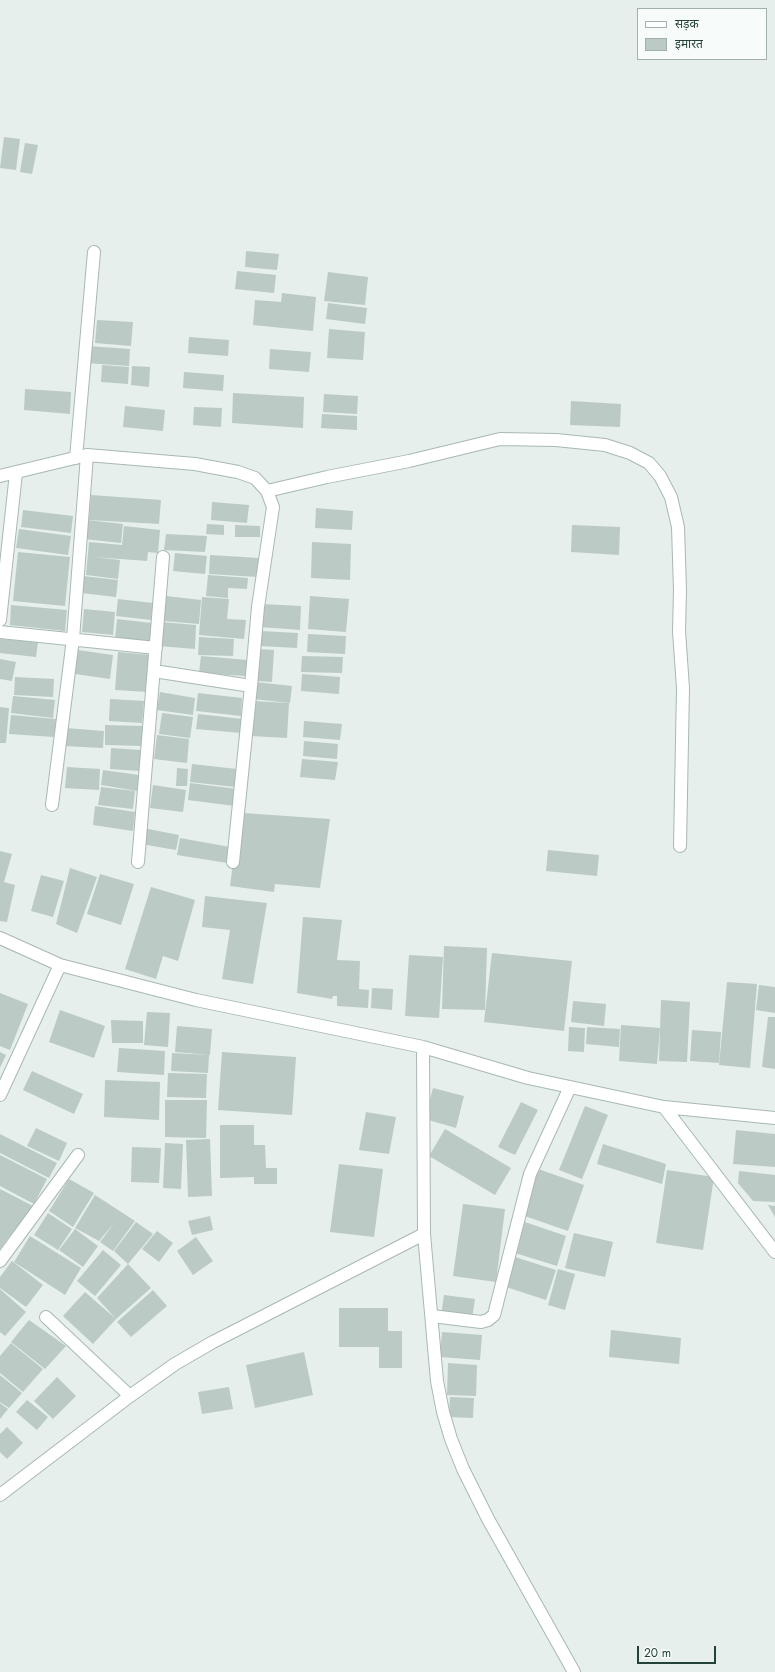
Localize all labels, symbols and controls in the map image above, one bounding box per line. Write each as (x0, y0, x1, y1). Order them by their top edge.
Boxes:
legend (637, 8, 767, 60)
text: सड़क (675, 15, 699, 33)
text: इमारत (675, 35, 703, 53)
scale bar (639, 1638, 718, 1664)
text: 20 m (644, 1644, 671, 1662)

